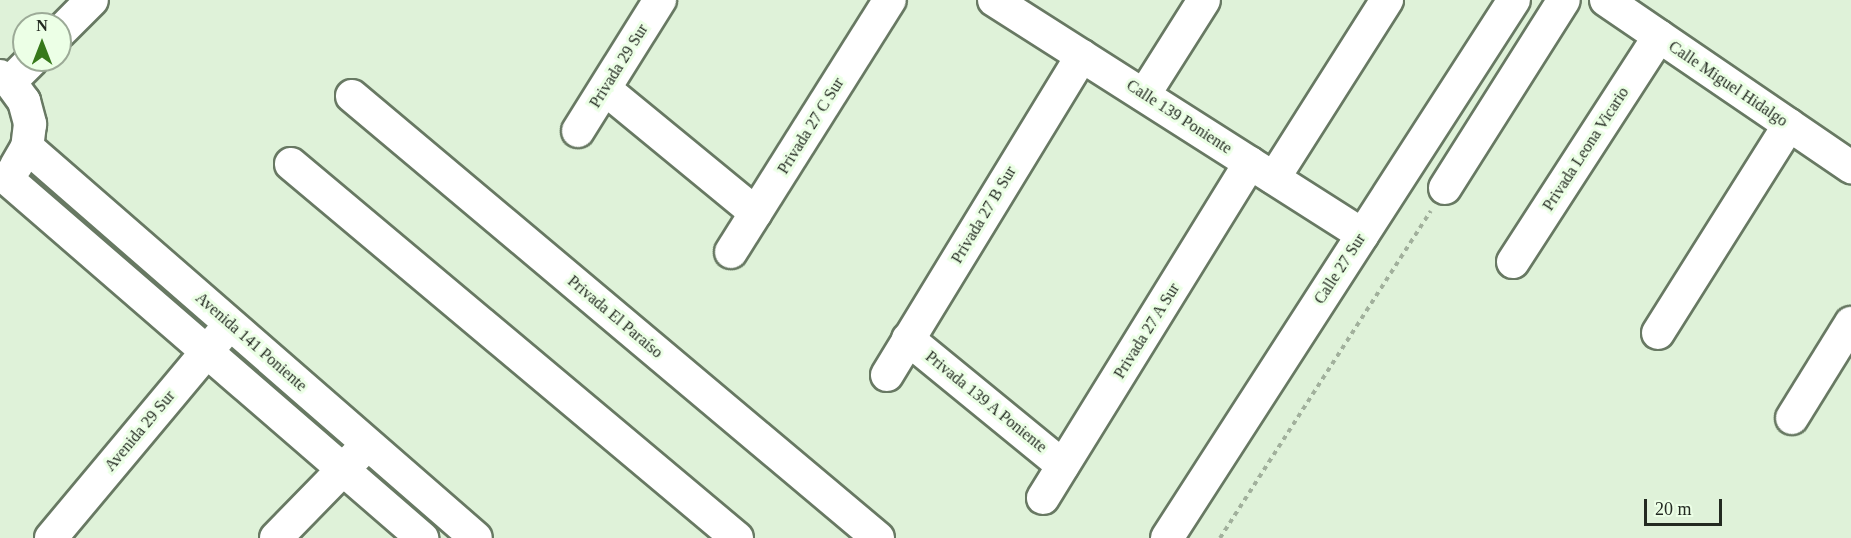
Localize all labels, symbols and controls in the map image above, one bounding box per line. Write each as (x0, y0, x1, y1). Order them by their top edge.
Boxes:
north arrow (12, 12, 72, 72)
text: N (36, 17, 48, 34)
street label: Privada 29 Sur (586, 21, 652, 111)
street label: Calle Miguel Hidalgo (1665, 37, 1791, 131)
street label: Privada 27 C Sur (774, 74, 848, 178)
street label: Calle 139 Poniente (1123, 76, 1235, 158)
street label: Privada Leona Vicario (1539, 83, 1633, 215)
street label: Privada 27 B Sur (948, 163, 1020, 267)
street label: Calle 27 Sur (1310, 230, 1370, 308)
street label: Privada El Paraíso (564, 272, 666, 362)
street label: Privada 27 A Sur (1110, 279, 1184, 383)
street label: Avenida 141 Poniente (191, 289, 311, 395)
street label: Privada 139 A Poniente (921, 347, 1051, 457)
street label: Avenida 29 Sur (101, 387, 179, 475)
scale bar (1647, 487, 1725, 525)
text: 20 m (1655, 499, 1692, 519)

